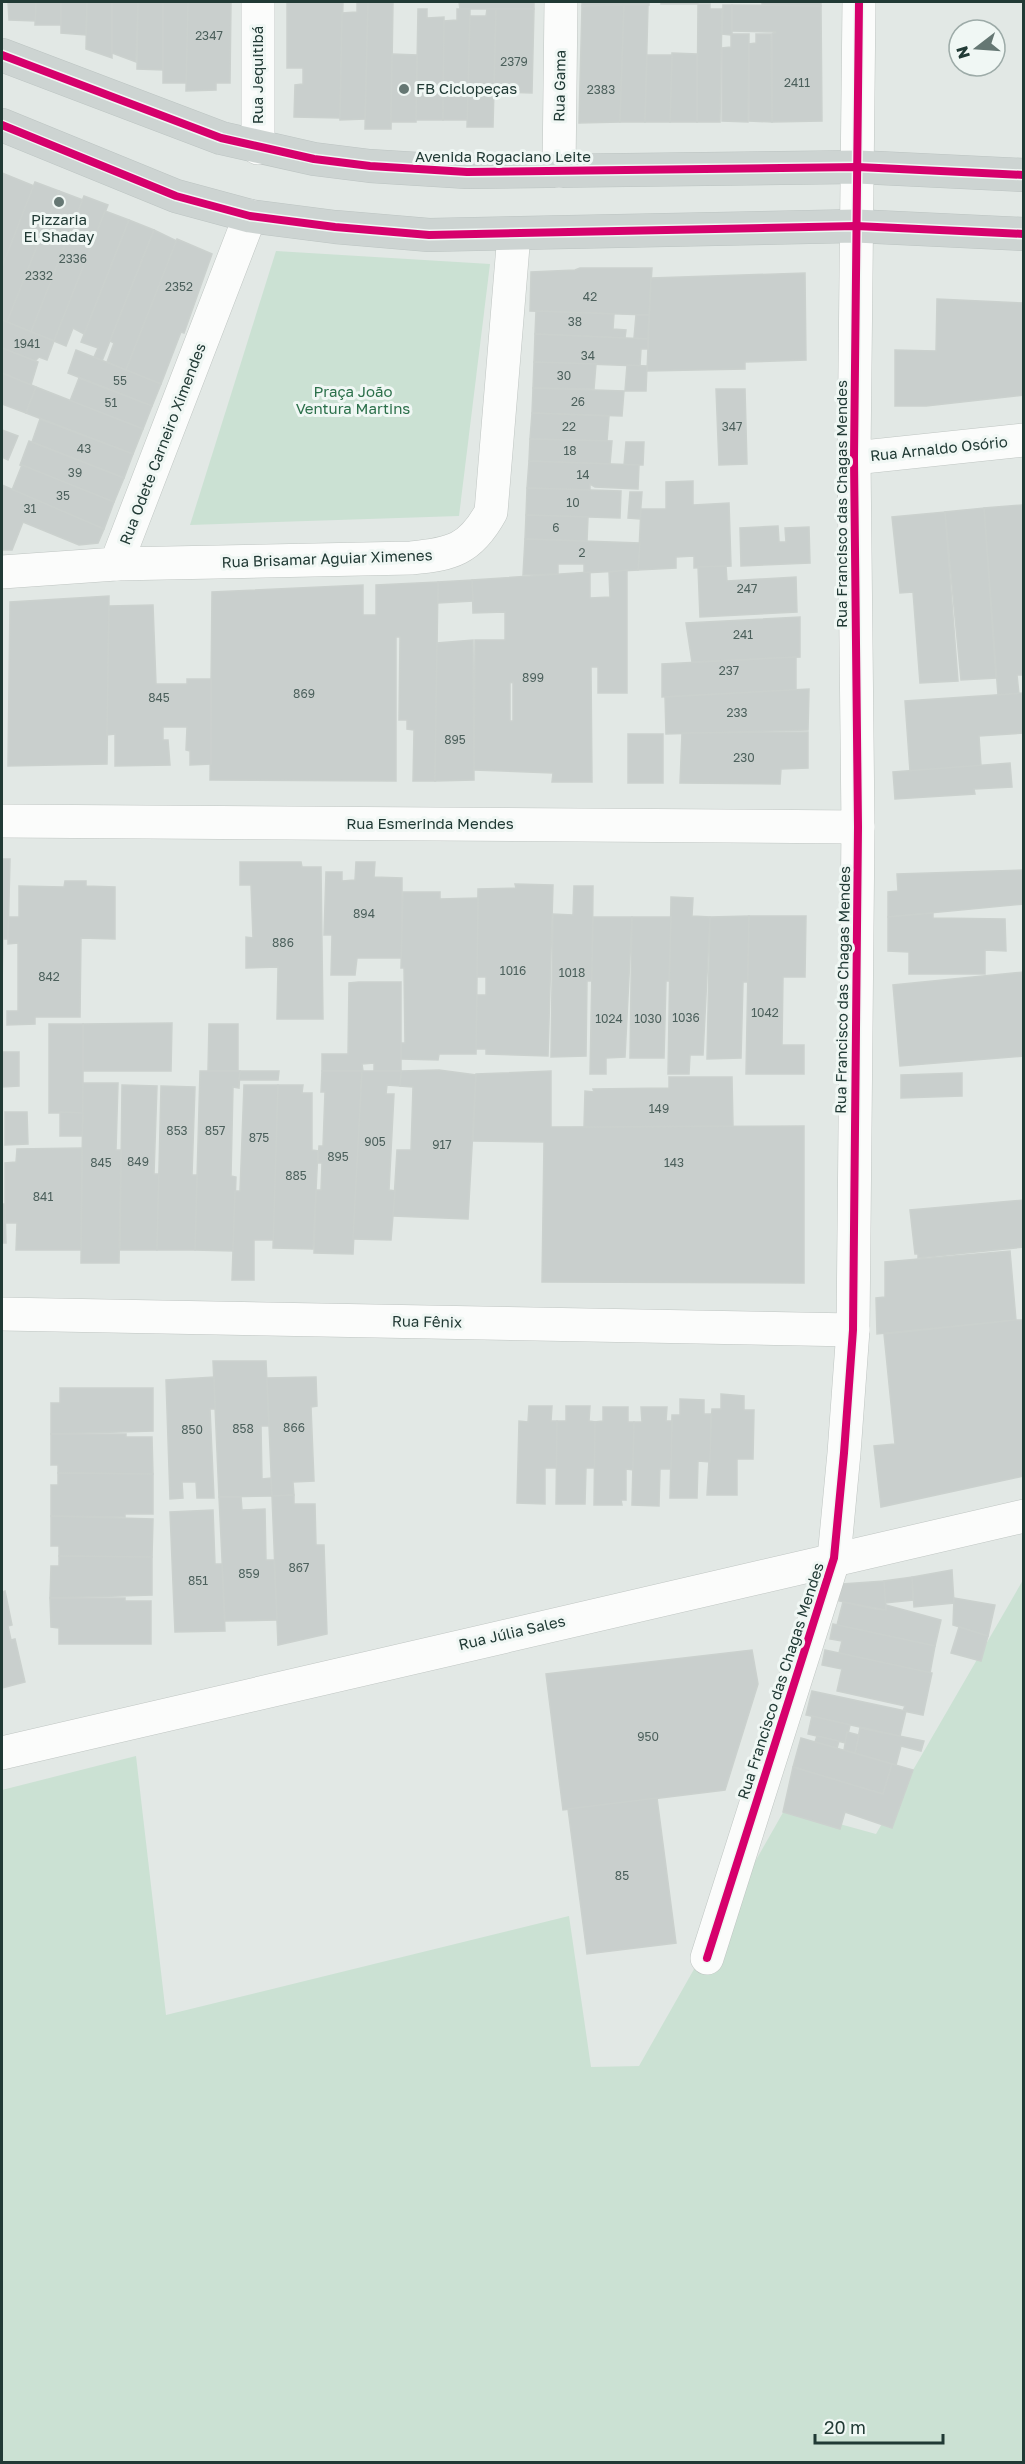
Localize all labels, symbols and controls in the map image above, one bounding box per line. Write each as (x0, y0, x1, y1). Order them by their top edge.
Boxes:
north arrow (947, 18, 1007, 78)
street label: Rua Jequitibá (248, 26, 266, 124)
house number: 2347 (195, 28, 223, 43)
text: N (951, 44, 974, 61)
street label: Rua Gama (549, 50, 569, 122)
house number: 2379 (500, 54, 528, 69)
house number: 2411 (784, 75, 810, 90)
place label: FB Ciclopeças (416, 79, 517, 97)
marker: FB Ciclopeças (397, 82, 411, 96)
house number: 2383 (587, 82, 615, 97)
street label: Avenida Rogaciano Leite (415, 147, 591, 165)
marker: Pizzaria El Shaday (52, 195, 66, 209)
place label: Pizzaria El Shaday (24, 210, 95, 245)
house number: 2336 (59, 251, 87, 266)
house number: 2332 (25, 268, 53, 283)
house number: 2352 (165, 279, 193, 294)
house number: 42 (583, 289, 597, 304)
house number: 38 (568, 314, 582, 329)
house number: 1941 (14, 336, 40, 351)
street label: Rua Odete Carneiro Ximendes (115, 340, 209, 547)
house number: 34 (581, 348, 595, 363)
house number: 30 (557, 368, 571, 383)
house number: 55 (113, 373, 127, 388)
street label: Rua Francisco das Chagas Mendes (832, 380, 850, 628)
park label: Praça João Ventura Martins (296, 382, 410, 417)
house number: 26 (571, 394, 585, 409)
house number: 51 (105, 395, 118, 410)
house number: 22 (562, 419, 576, 434)
house number: 347 (722, 419, 742, 434)
street label: Rua Arnaldo Osório (869, 432, 1009, 464)
house number: 43 (77, 441, 91, 456)
house number: 18 (563, 443, 577, 458)
house number: 39 (68, 465, 82, 480)
house number: 14 (576, 467, 590, 482)
house number: 35 (56, 488, 70, 503)
house number: 10 (566, 495, 580, 510)
house number: 31 (24, 501, 37, 516)
house number: 6 (552, 520, 560, 535)
street label: Rua Brisamar Aguiar Ximenes (221, 545, 433, 571)
house number: 2 (579, 545, 586, 560)
house number: 247 (737, 581, 757, 596)
house number: 241 (733, 627, 753, 642)
house number: 237 (719, 663, 739, 678)
house number: 899 (522, 670, 544, 685)
house number: 869 (293, 686, 315, 701)
house number: 845 (148, 690, 170, 705)
house number: 233 (726, 705, 748, 720)
house number: 895 (444, 732, 466, 747)
house number: 230 (733, 750, 755, 765)
street label: Rua Esmerinda Mendes (346, 814, 514, 832)
street label: Rua Francisco das Chagas Mendes (831, 866, 853, 1114)
house number: 894 (353, 906, 375, 921)
house number: 886 (272, 935, 294, 950)
house number: 1016 (500, 963, 526, 978)
house number: 1018 (559, 965, 585, 980)
house number: 842 (38, 969, 60, 984)
house number: 1042 (751, 1005, 779, 1020)
house number: 1036 (672, 1010, 700, 1025)
house number: 1024 (595, 1011, 623, 1026)
house number: 1030 (634, 1011, 662, 1026)
house number: 149 (649, 1101, 669, 1116)
house number: 853 (166, 1123, 188, 1138)
house number: 857 (205, 1123, 225, 1138)
house number: 875 (249, 1130, 269, 1145)
house number: 905 (364, 1134, 386, 1149)
house number: 917 (432, 1137, 452, 1152)
house number: 895 (327, 1149, 349, 1164)
house number: 849 (127, 1154, 149, 1169)
house number: 845 (90, 1155, 112, 1170)
house number: 143 (664, 1155, 684, 1170)
house number: 885 (285, 1168, 307, 1183)
house number: 841 (33, 1189, 53, 1204)
street label: Rua Fênix (392, 1311, 462, 1331)
house number: 866 (283, 1420, 305, 1435)
house number: 858 (232, 1421, 254, 1436)
house number: 850 (181, 1422, 203, 1437)
house number: 867 (289, 1560, 309, 1575)
street label: Rua Francisco das Chagas Mendes (733, 1560, 827, 1801)
house number: 859 (238, 1566, 260, 1581)
house number: 851 (188, 1573, 208, 1588)
street label: Rua Júlia Sales (457, 1611, 567, 1653)
house number: 950 (637, 1729, 659, 1744)
house number: 85 (615, 1868, 629, 1883)
scale bar (815, 2407, 942, 2445)
text: 20 m (824, 2416, 866, 2438)

